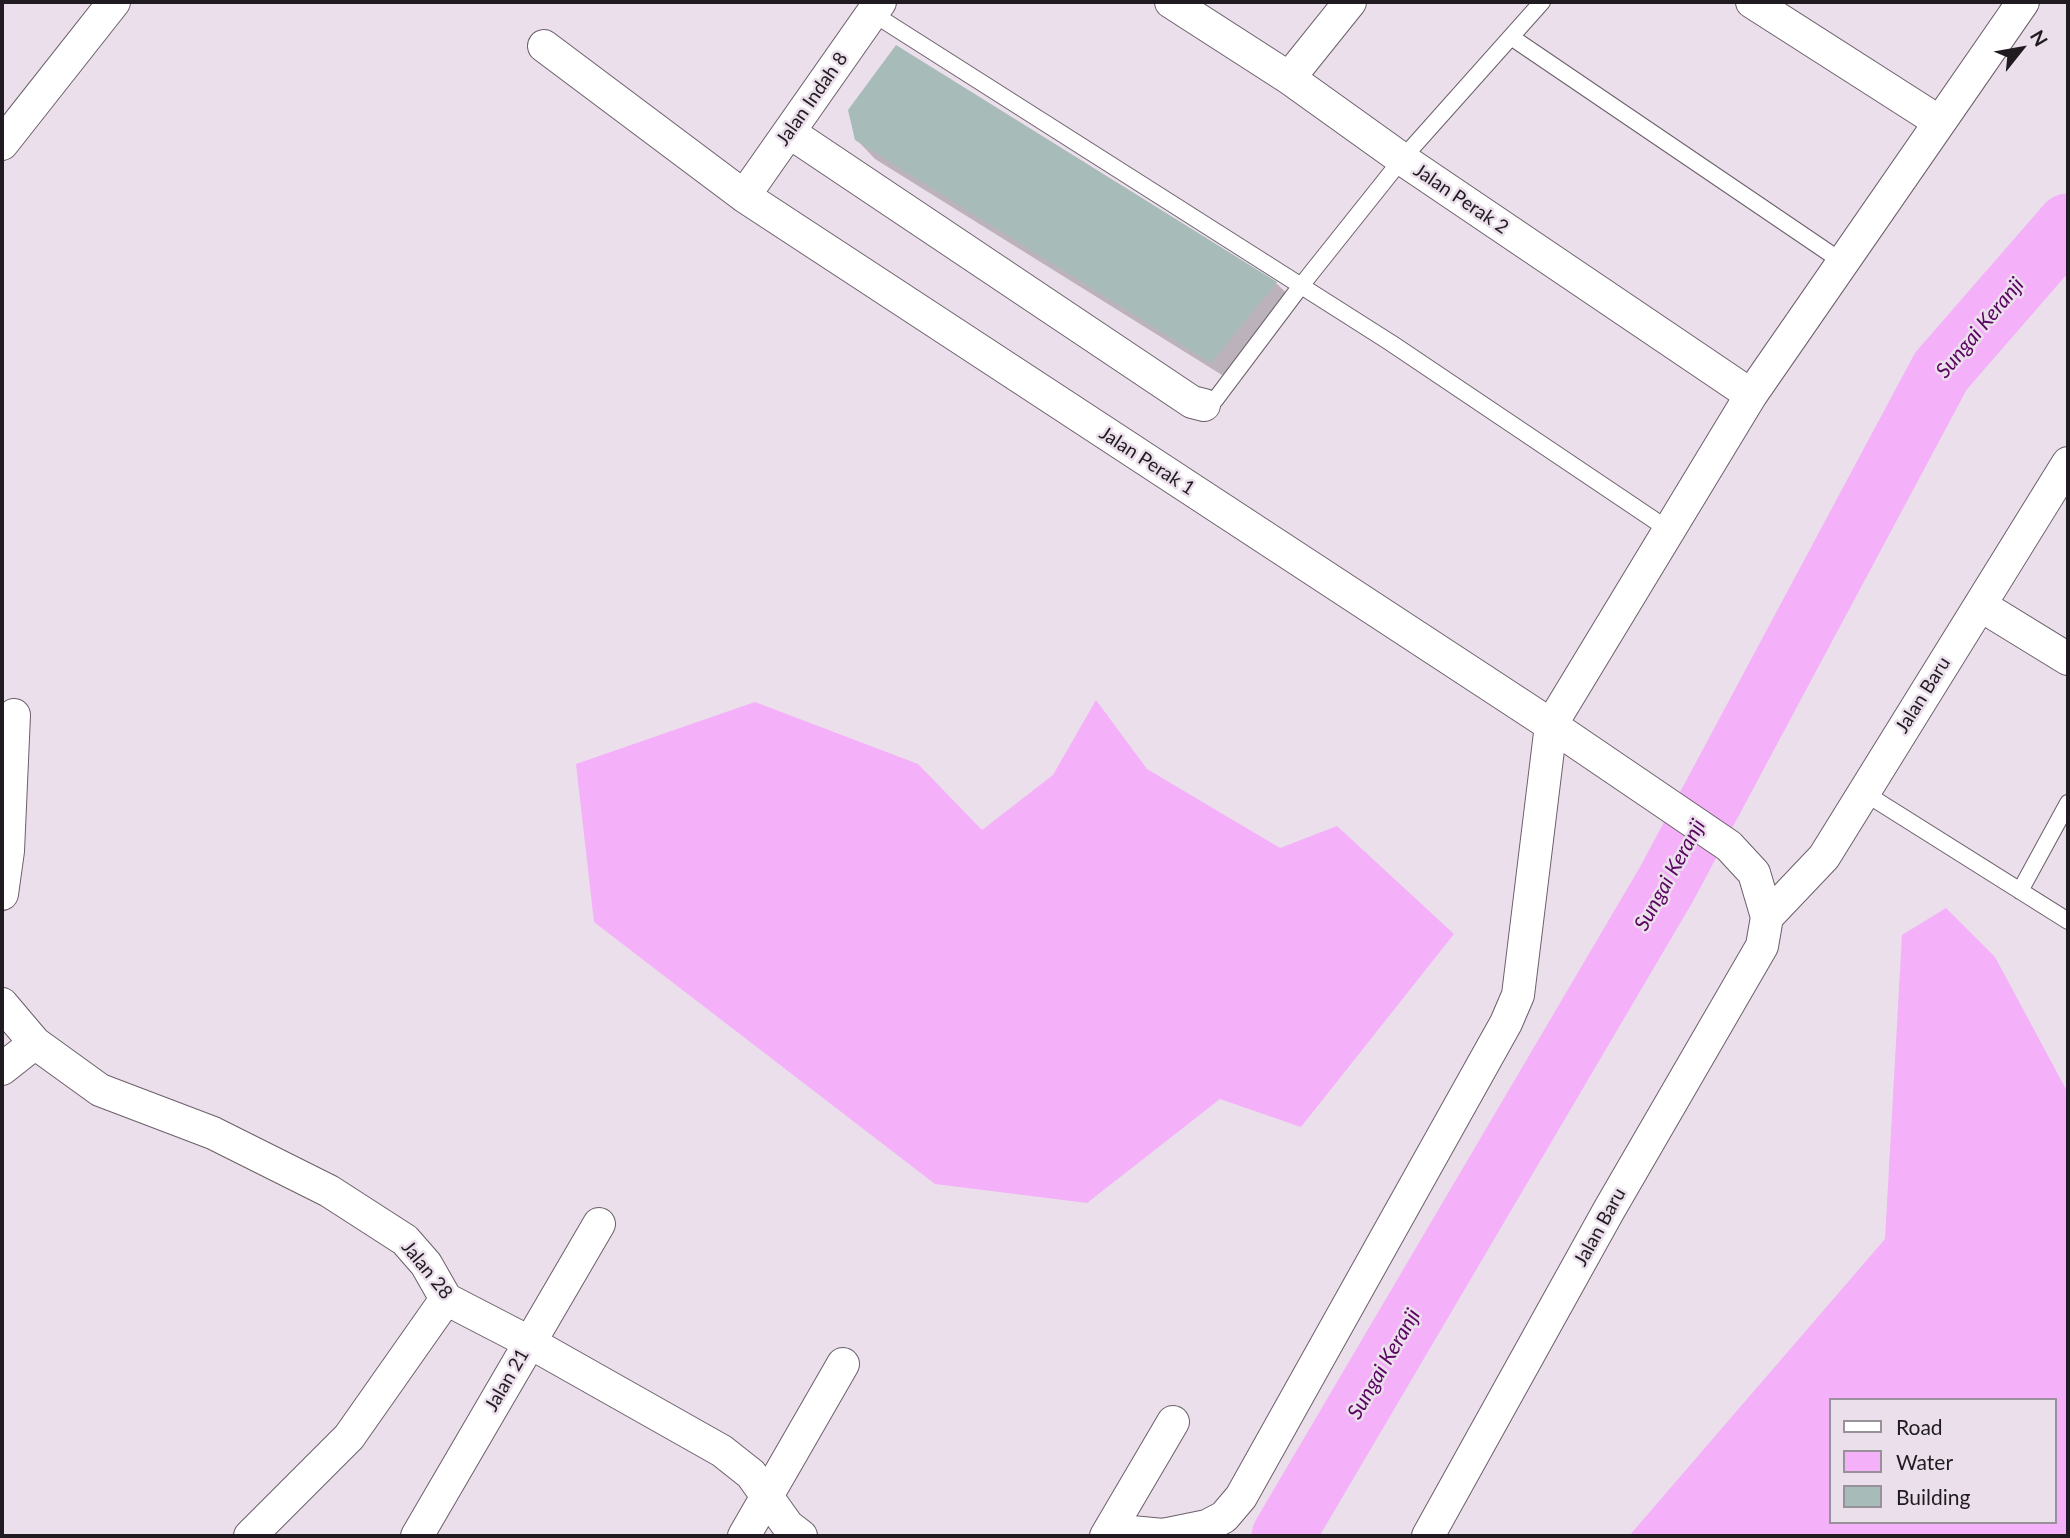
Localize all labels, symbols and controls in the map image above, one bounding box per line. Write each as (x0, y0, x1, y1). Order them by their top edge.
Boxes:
north arrow (1986, 14, 2056, 84)
text: N (2026, 26, 2053, 50)
street label: Jalan Indah 8 (771, 48, 853, 150)
street label: Jalan Perak 2 (1409, 159, 1513, 239)
water label: Sungai Keranji (1931, 273, 2029, 383)
street label: Jalan Perak 1 (1095, 422, 1199, 500)
street label: Jalan Baru (1891, 653, 1955, 737)
water label: Sungai Keranji (1629, 815, 1711, 935)
street label: Jalan Baru (1569, 1184, 1631, 1270)
street label: Jalan 28 (397, 1236, 457, 1304)
water label: Sungai Keranji (1342, 1304, 1426, 1424)
street label: Jalan 21 (480, 1345, 534, 1415)
legend (1828, 1398, 2056, 1524)
text: Road (1896, 1414, 1943, 1439)
text: Water (1896, 1449, 1953, 1474)
text: Building (1896, 1484, 1971, 1509)

